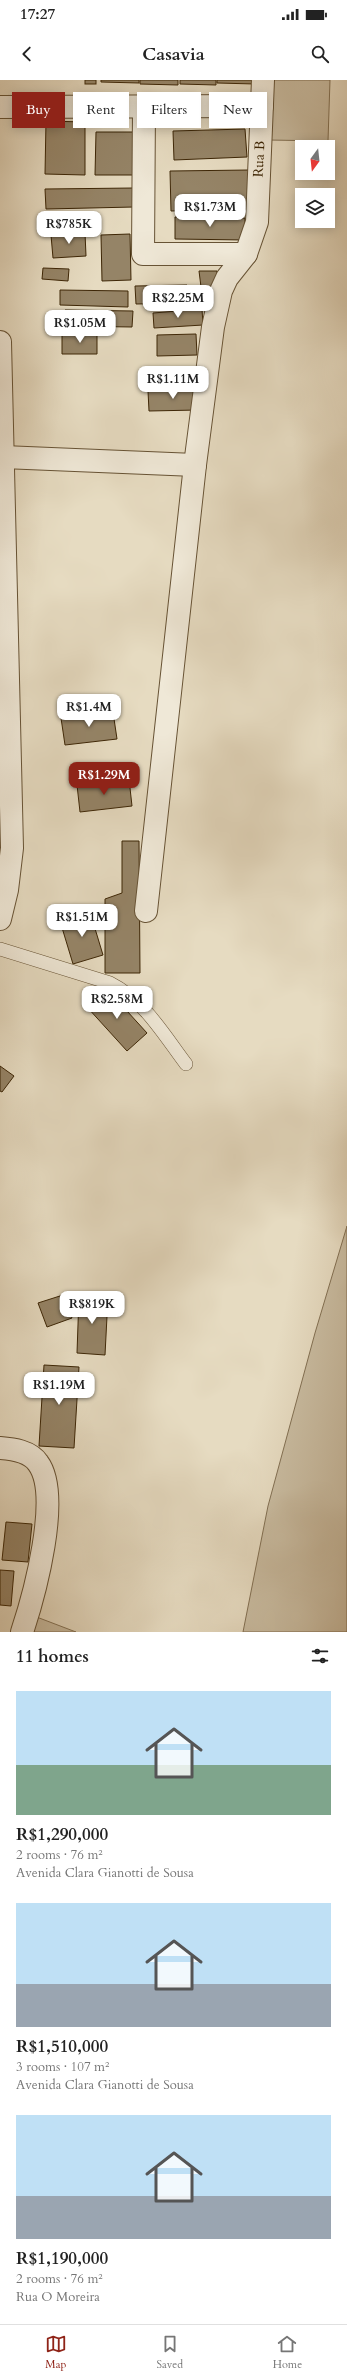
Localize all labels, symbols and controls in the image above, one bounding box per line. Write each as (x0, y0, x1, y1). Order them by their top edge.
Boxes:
text: 17:27 (20, 4, 55, 24)
text: Casavia (142, 42, 205, 67)
icon: back (16, 43, 38, 65)
icon: search (309, 43, 331, 65)
chip: Buy (12, 92, 65, 128)
chip: Rent (73, 92, 129, 128)
chip: Filters (137, 92, 201, 128)
chip: New (209, 92, 267, 128)
street label: Rua B (249, 140, 269, 178)
north arrow (295, 140, 335, 180)
map controls (295, 140, 335, 228)
button: layers (295, 188, 335, 228)
pin: R$1.73M (173, 194, 247, 228)
text: R$1.73M (184, 198, 236, 216)
pin: R$785K (36, 211, 102, 245)
text: R$785K (46, 215, 92, 233)
pin: R$2.25M (141, 285, 215, 319)
text: R$2.25M (152, 289, 204, 307)
pin: R$1.05M (43, 310, 117, 344)
text: R$1.05M (54, 314, 106, 332)
pin: R$1.11M (136, 366, 210, 400)
text: R$1.11M (147, 370, 199, 388)
pin: R$1.4M (56, 694, 122, 728)
text: R$1.4M (66, 698, 112, 716)
pin: R$1.29M (67, 762, 141, 796)
text: R$1.29M (78, 766, 130, 784)
pin: R$1.51M (45, 904, 119, 938)
text: R$1.51M (56, 908, 108, 926)
pin: R$2.58M (80, 986, 154, 1020)
text: R$2.58M (91, 990, 143, 1008)
pin: R$819K (59, 1291, 125, 1325)
text: R$819K (69, 1295, 115, 1313)
pin: R$1.19M (22, 1372, 96, 1406)
text: R$1.19M (33, 1376, 85, 1394)
text: 11 homes (16, 1645, 89, 1668)
icon: filters (309, 1645, 331, 1667)
icon: home (138, 1717, 210, 1789)
text: R$1,290,000 (16, 1823, 108, 1846)
text: 2 rooms · 76 m² (16, 1846, 103, 1864)
text: Avenida Clara Gianotti de Sousa (16, 1864, 194, 1882)
icon: home (138, 1929, 210, 2001)
text: R$1,510,000 (16, 2035, 108, 2058)
text: 3 rooms · 107 m² (16, 2058, 109, 2076)
text: Avenida Clara Gianotti de Sousa (16, 2076, 194, 2094)
icon: home (138, 2141, 210, 2213)
text: R$1,190,000 (16, 2247, 108, 2270)
text: 2 rooms · 76 m² (16, 2270, 103, 2288)
text: Rua O Moreira (16, 2288, 100, 2306)
tab: Map (45, 2333, 67, 2372)
tab: Saved (156, 2333, 183, 2372)
tab: Home (273, 2333, 302, 2372)

